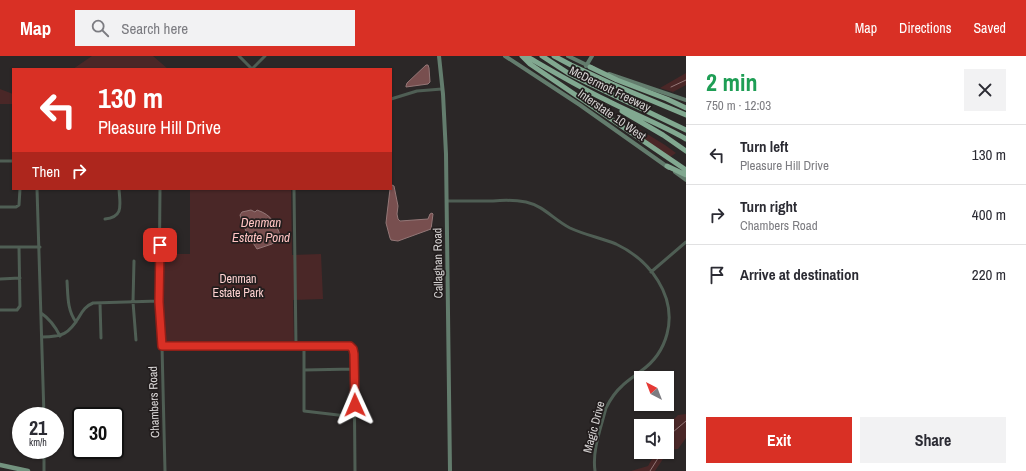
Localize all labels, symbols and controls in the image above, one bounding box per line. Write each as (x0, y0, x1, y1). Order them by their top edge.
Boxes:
search box (75, 10, 355, 46)
text: Map (20, 15, 51, 41)
icon: search (89, 17, 111, 39)
text: Search here (121, 18, 188, 39)
text: Map (855, 19, 877, 37)
text: Directions (899, 19, 951, 37)
text: Saved (973, 19, 1006, 37)
street label: McDermott Freeway (567, 62, 653, 116)
text: 2 min (706, 66, 757, 98)
button: close (964, 69, 1006, 111)
text: 130 m (98, 79, 163, 117)
icon: left (32, 84, 84, 136)
street label: Interstate 10 West (575, 86, 649, 145)
text: 750 m · 12:03 (706, 97, 771, 114)
text: Pleasure Hill Drive (98, 115, 221, 140)
text: Turn left (740, 136, 788, 157)
icon: left (706, 144, 728, 166)
text: 130 m (972, 144, 1006, 165)
text: Pleasure Hill Drive (740, 157, 829, 174)
icon: right (68, 160, 90, 182)
text: Then (32, 161, 60, 182)
text: Turn right (740, 196, 797, 217)
icon: right (706, 204, 728, 226)
text: 400 m (972, 204, 1006, 225)
water label: Denman Estate Pond (232, 214, 290, 246)
text: Chambers Road (740, 217, 818, 234)
pin (143, 228, 177, 262)
street label: Callaghan Road (429, 228, 447, 298)
icon: arrive (149, 234, 171, 256)
icon: arrive (706, 264, 728, 286)
text: Arrive at destination (740, 264, 859, 285)
text: 220 m (972, 264, 1006, 285)
park label: Denman Estate Park (213, 271, 264, 301)
street label: Chambers Road (145, 366, 163, 438)
north arrow (634, 371, 674, 411)
map controls (634, 371, 674, 459)
position arrow (334, 384, 376, 426)
street label: Magic Drive (579, 399, 609, 455)
speed limit sign: 30 (72, 407, 124, 459)
text: 21 (29, 414, 47, 441)
button: Exit (706, 417, 852, 463)
button: Share (860, 417, 1006, 463)
button: sound (634, 419, 674, 459)
text: km/h (29, 436, 47, 449)

